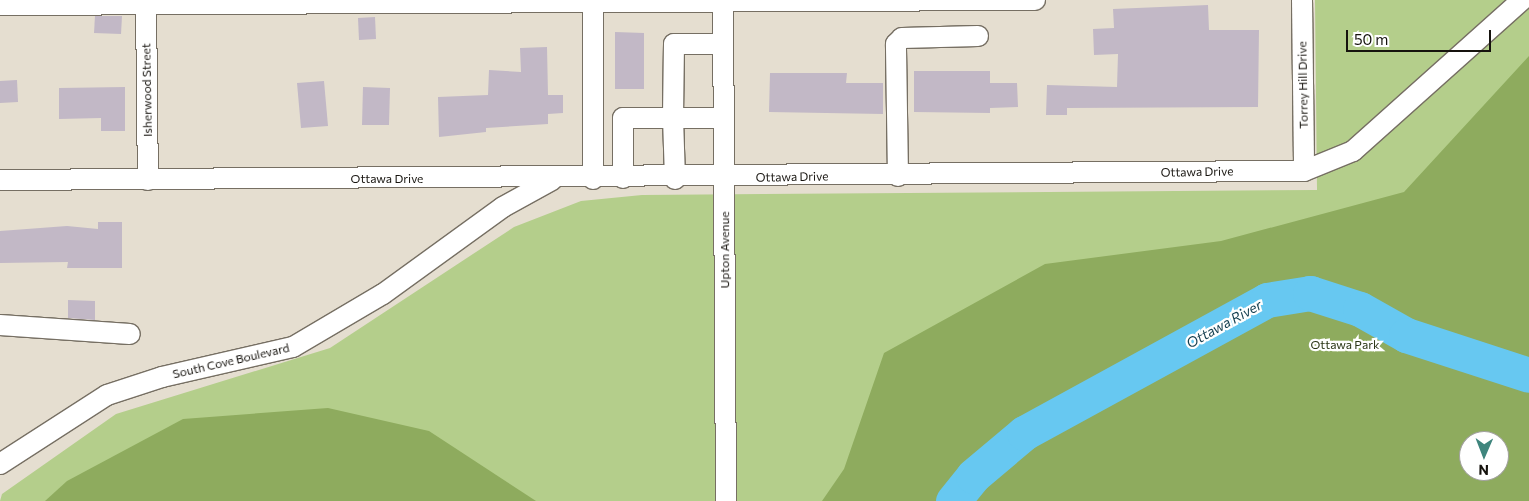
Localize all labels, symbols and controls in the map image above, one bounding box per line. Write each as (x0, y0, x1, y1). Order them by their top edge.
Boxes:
scale bar (1349, 20, 1494, 52)
text: 50 m (1354, 30, 1388, 48)
street label: Torrey Hill Drive (1295, 41, 1311, 129)
street label: Isherwood Street (139, 43, 155, 137)
street label: Ottawa Drive (1160, 164, 1234, 180)
street label: Ottawa Drive (755, 169, 829, 185)
street label: Ottawa Drive (351, 172, 423, 186)
street label: Upton Avenue (718, 212, 732, 288)
water label: Ottawa River (1183, 296, 1265, 352)
park label: Ottawa Park (1311, 338, 1379, 352)
street label: South Cove Boulevard (171, 341, 291, 381)
north arrow (1459, 431, 1509, 481)
text: N (1478, 462, 1489, 479)

